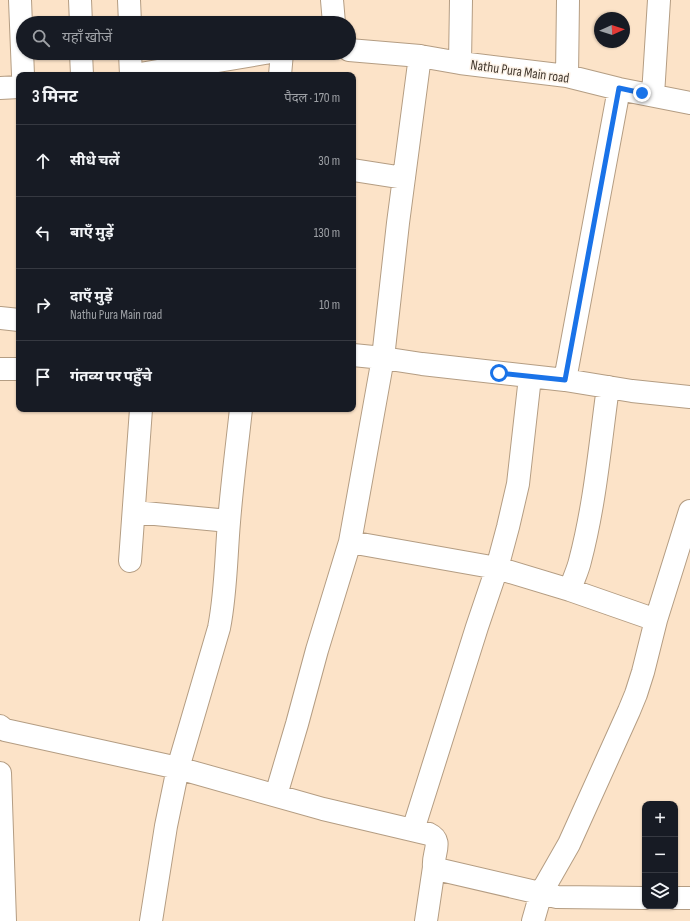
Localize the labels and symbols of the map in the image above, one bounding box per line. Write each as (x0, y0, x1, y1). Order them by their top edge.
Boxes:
north arrow (594, 12, 630, 48)
street label: Nathu Pura Main road (470, 56, 570, 87)
route end (633, 84, 651, 102)
route start (490, 364, 508, 382)

